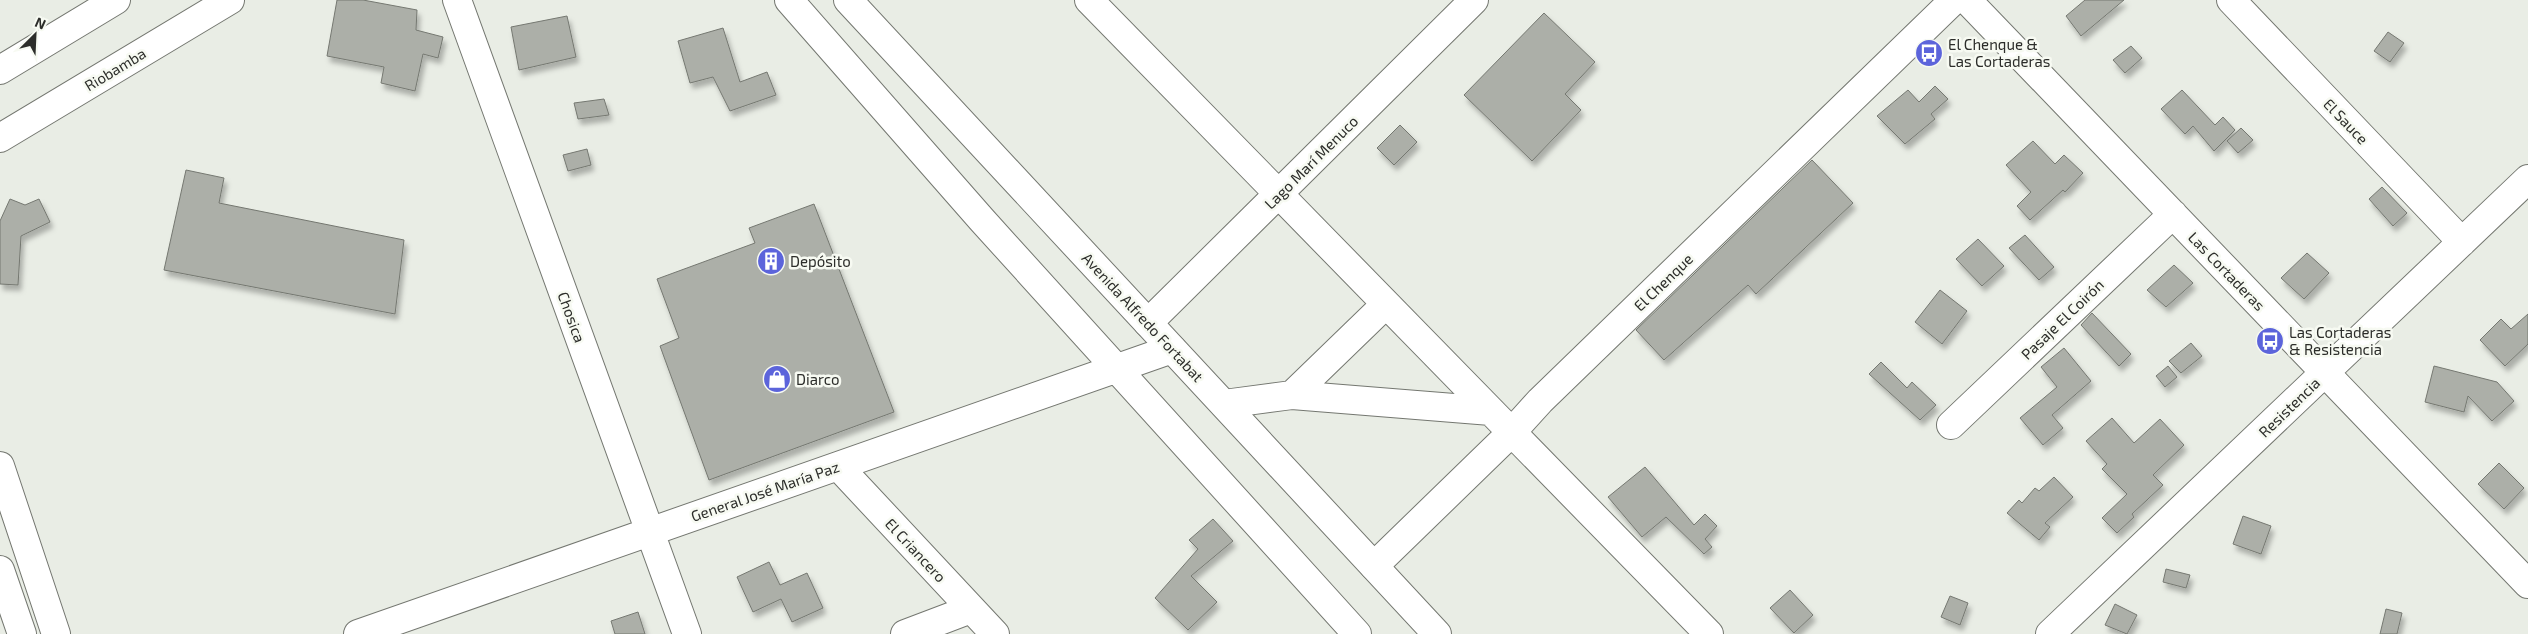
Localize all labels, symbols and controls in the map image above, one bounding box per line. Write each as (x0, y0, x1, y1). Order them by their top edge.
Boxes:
north arrow (10, 10, 60, 60)
text: N (32, 13, 49, 32)
place label: El Chenque & Las Cortaderas (1948, 35, 2050, 70)
bus stop icon: El Chenque & Las Cortaderas (1914, 38, 1944, 68)
street label: Riobamba (81, 44, 149, 94)
street label: El Sauce (2320, 94, 2372, 148)
street label: Lago Marí Menuco (1261, 112, 1361, 212)
street label: Las Cortaderas (2185, 228, 2269, 314)
building icon: Depósito (756, 246, 786, 276)
street label: Avenida Alfredo Fortabat (1079, 249, 1208, 385)
street label: El Chenque (1630, 249, 1696, 315)
place label: Depósito (790, 252, 851, 270)
street label: Pasaje El Coirón (2017, 275, 2108, 364)
street label: Chosica (555, 289, 589, 345)
place label: Las Cortaderas & Resistencia (2289, 323, 2391, 358)
bus stop icon: Las Cortaderas & Resistencia (2255, 326, 2285, 356)
shop icon: Diarco (762, 364, 792, 394)
place label: Diarco (796, 370, 839, 388)
street label: Resistencia (2255, 373, 2323, 441)
street label: General José María Paz (688, 457, 842, 525)
street label: El Criancero (882, 514, 950, 586)

